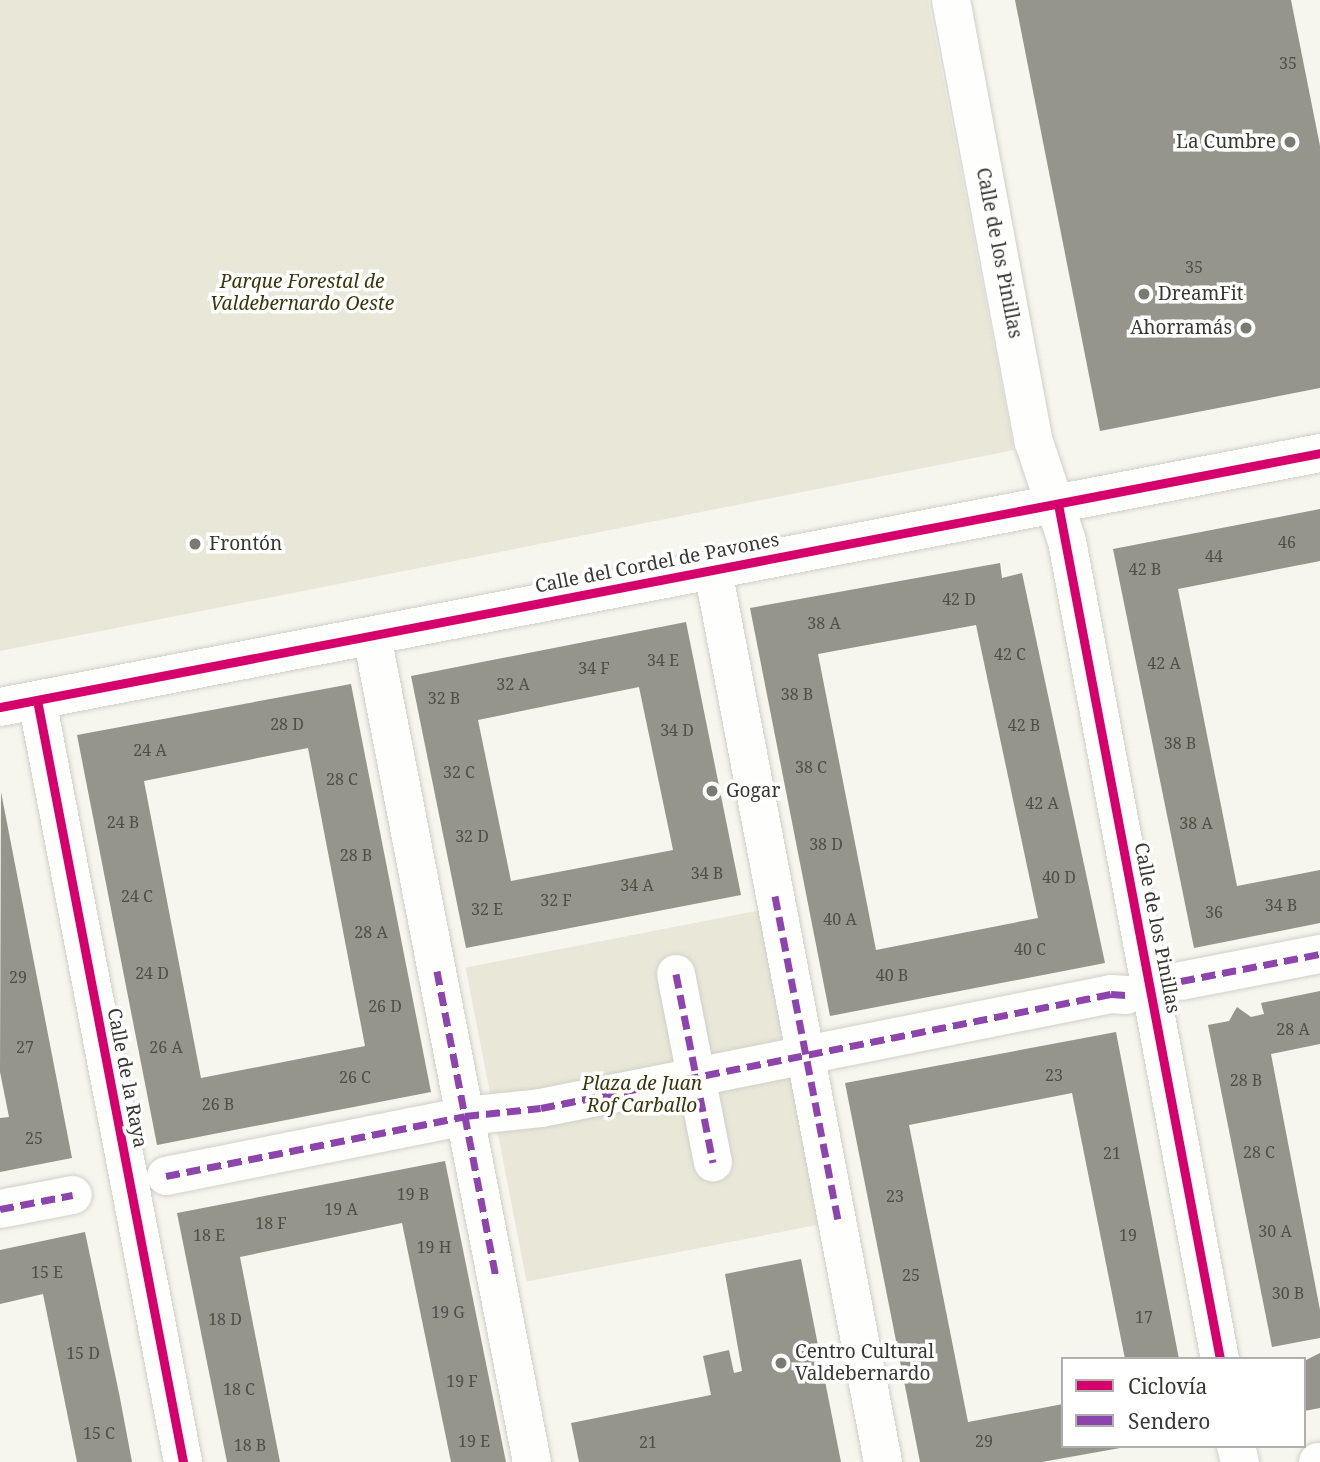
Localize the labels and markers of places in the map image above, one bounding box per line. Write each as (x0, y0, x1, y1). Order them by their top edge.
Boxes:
place label: La Cumbre (1176, 131, 1276, 153)
marker: La Cumbre (1282, 134, 1298, 150)
place label: DreamFit (1158, 283, 1244, 305)
marker: DreamFit (1136, 286, 1152, 302)
place label: Ahorramás (1130, 317, 1232, 339)
marker: Ahorramás (1238, 320, 1254, 336)
place label: Frontón (209, 533, 282, 555)
marker: Frontón (187, 536, 203, 552)
place label: Gogar (726, 780, 780, 802)
marker: Gogar (704, 783, 720, 799)
place label: Centro Cultural Valdebernardo (795, 1341, 934, 1385)
marker: Centro Cultural Valdebernardo (773, 1355, 789, 1371)

